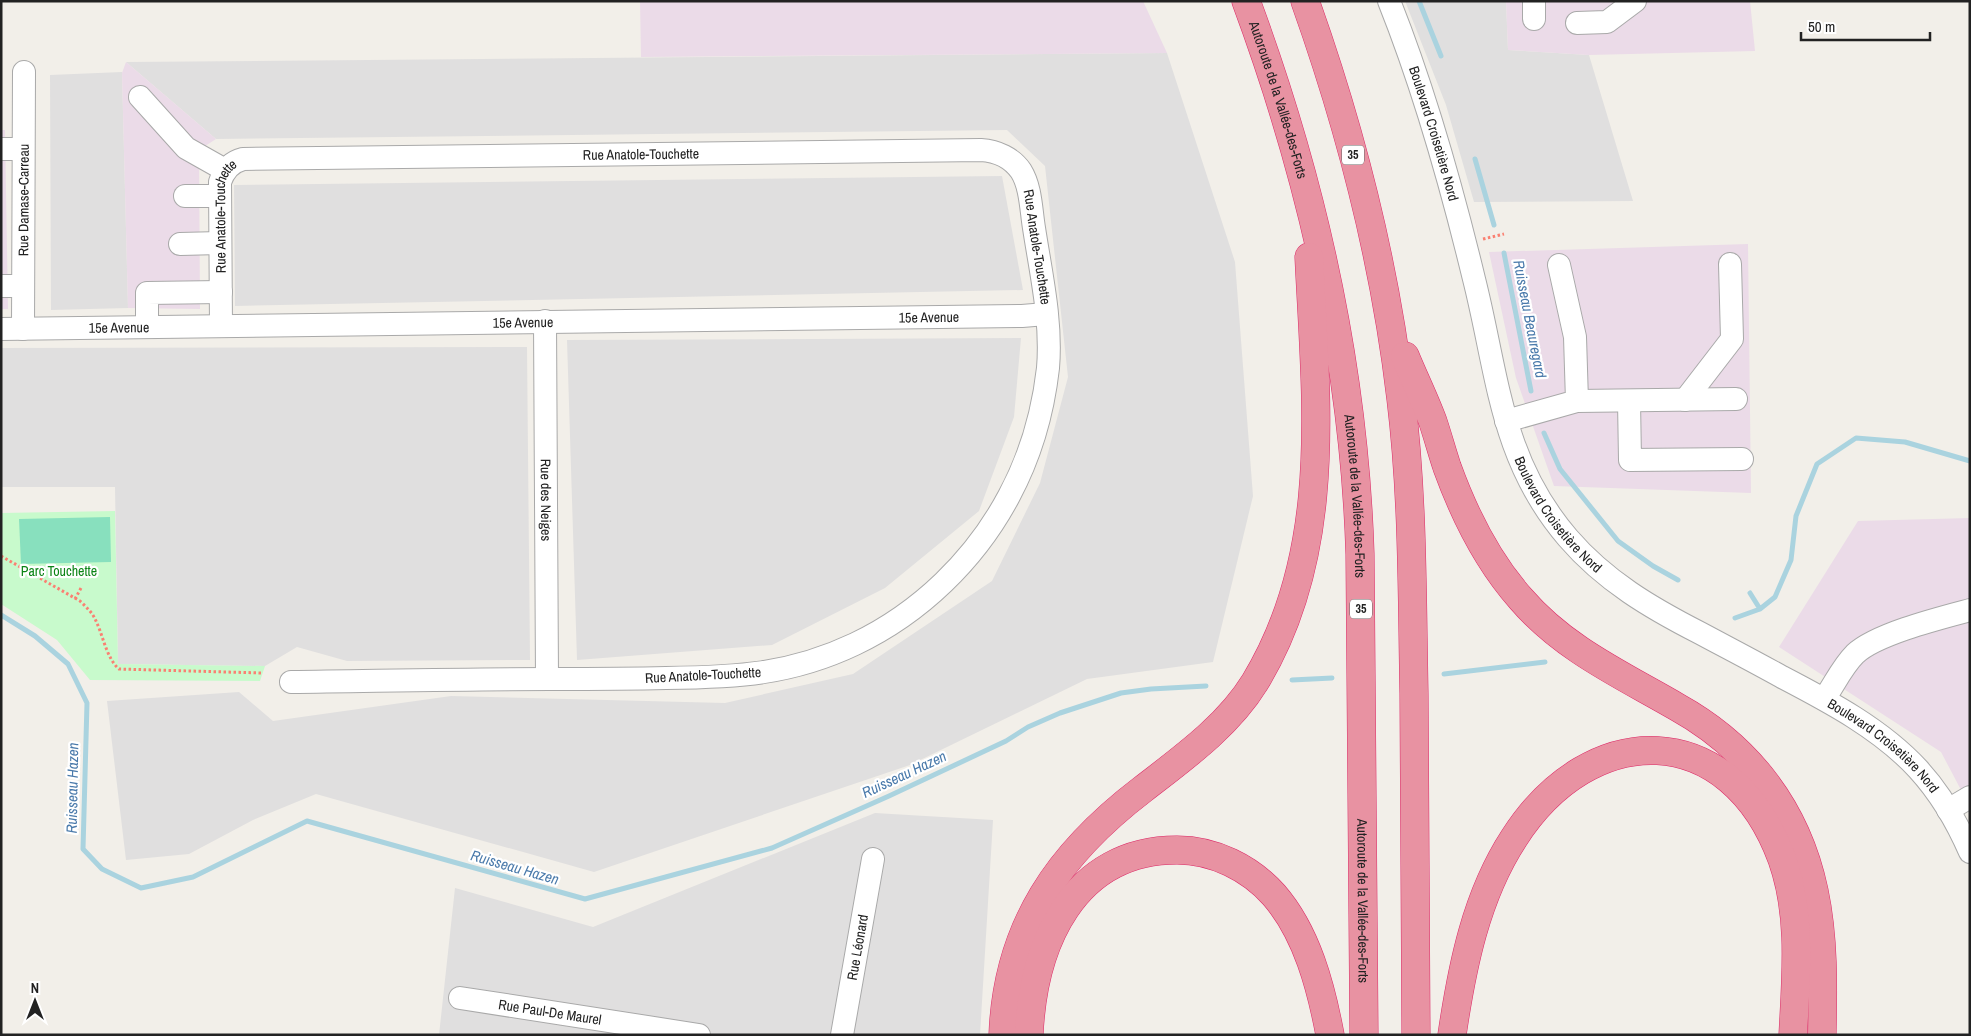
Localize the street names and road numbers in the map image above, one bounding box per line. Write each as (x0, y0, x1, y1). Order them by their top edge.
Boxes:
street label: Autoroute de la Vallée-des-Forts (1245, 18, 1311, 181)
street label: Boulevard Croisetière Nord (1405, 64, 1463, 203)
street label: Rue Damase-Carreau (14, 144, 33, 256)
street label: Rue Anatole-Touchette (583, 144, 699, 164)
road number: 35 (1342, 146, 1364, 164)
street label: Rue Anatole-Touchette (211, 155, 240, 273)
street label: Rue Anatole-Touchette (1020, 188, 1055, 306)
street label: 15e Avenue (899, 308, 959, 327)
street label: 15e Avenue (493, 313, 553, 332)
street label: 15e Avenue (89, 318, 149, 337)
street label: Autoroute de la Vallée-des-Forts (1340, 412, 1369, 578)
street label: Boulevard Croisetière Nord (1511, 454, 1606, 577)
street label: Rue des Neiges (537, 459, 555, 542)
road number: 35 (1350, 600, 1372, 618)
street label: Rue Anatole-Touchette (645, 663, 761, 687)
street label: Boulevard Croisetière Nord (1824, 694, 1943, 796)
street label: Autoroute de la Vallée-des-Forts (1353, 818, 1373, 983)
street label: Rue Léonard (843, 913, 872, 982)
street label: Rue Paul-De Maurel (497, 995, 603, 1029)

